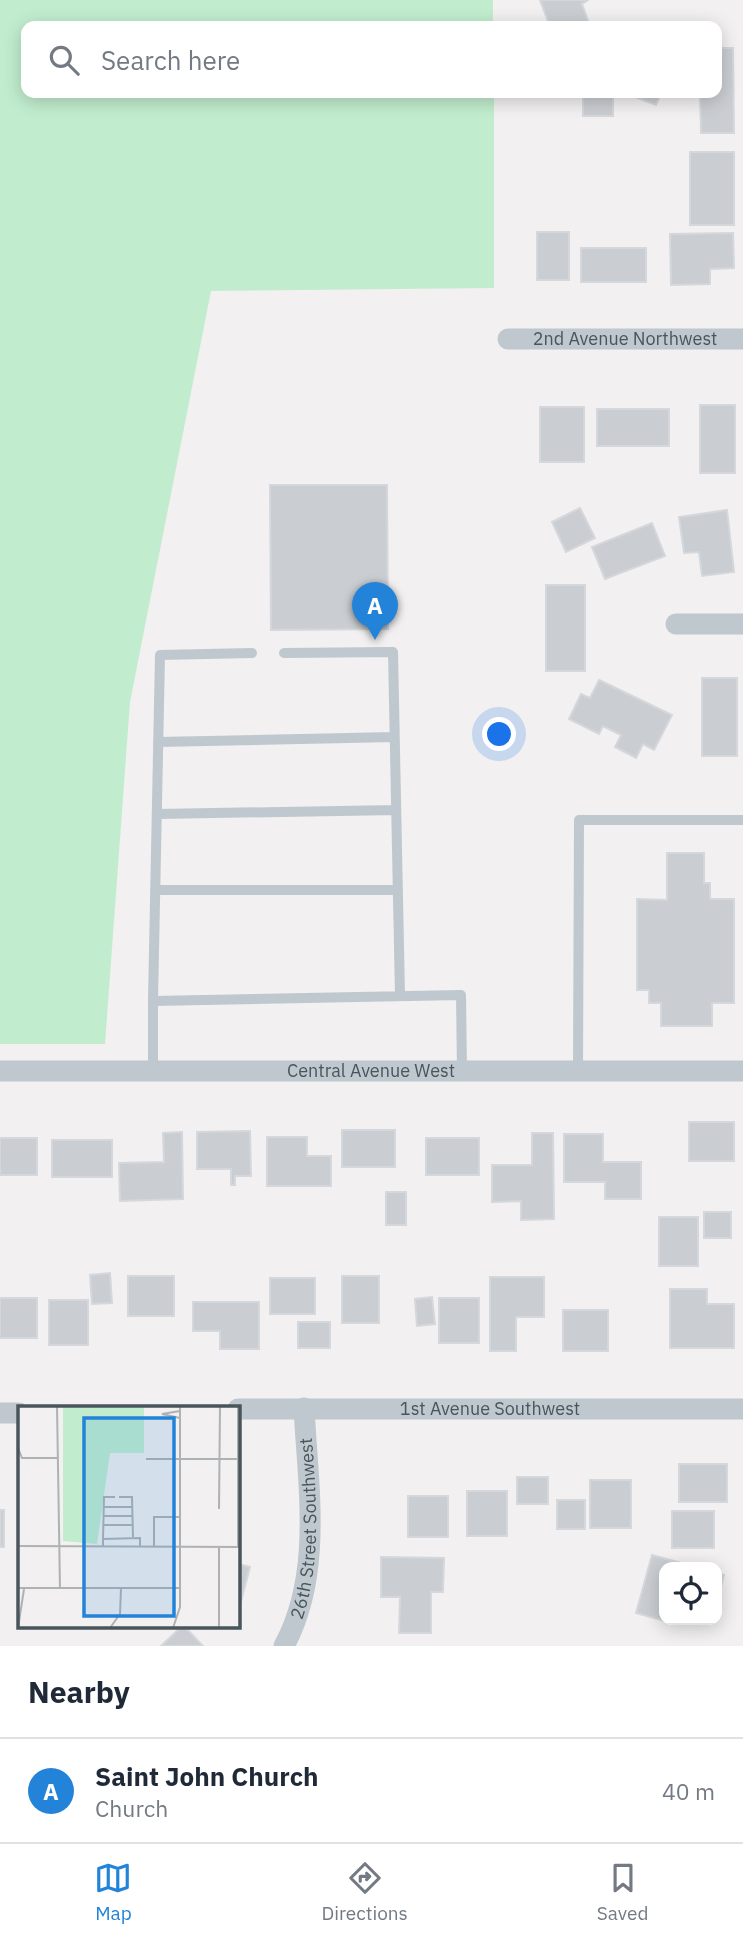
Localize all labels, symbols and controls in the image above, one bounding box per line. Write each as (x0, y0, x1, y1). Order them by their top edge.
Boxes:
search box (21, 21, 722, 98)
icon: search (45, 41, 83, 79)
text: Search here (101, 43, 240, 77)
street label: 2nd Avenue Northwest (533, 327, 717, 350)
pin: A (352, 582, 398, 640)
your location (482, 717, 516, 751)
street label: Central Avenue West (287, 1059, 455, 1082)
street label: 1st Avenue Southwest (400, 1397, 580, 1420)
inset map (18, 1406, 240, 1629)
street label: 26th Street Southwest (285, 1437, 321, 1622)
map controls (659, 1562, 722, 1625)
button: locate (659, 1562, 722, 1625)
text: Nearby (28, 1672, 130, 1711)
text: Saint John Church (95, 1759, 319, 1793)
text: A (43, 1776, 59, 1806)
text: 40 m (662, 1776, 715, 1806)
text: Church (95, 1793, 168, 1823)
tab: Map (94, 1859, 132, 1925)
tab: Directions (321, 1859, 408, 1925)
tab: Saved (597, 1859, 649, 1925)

